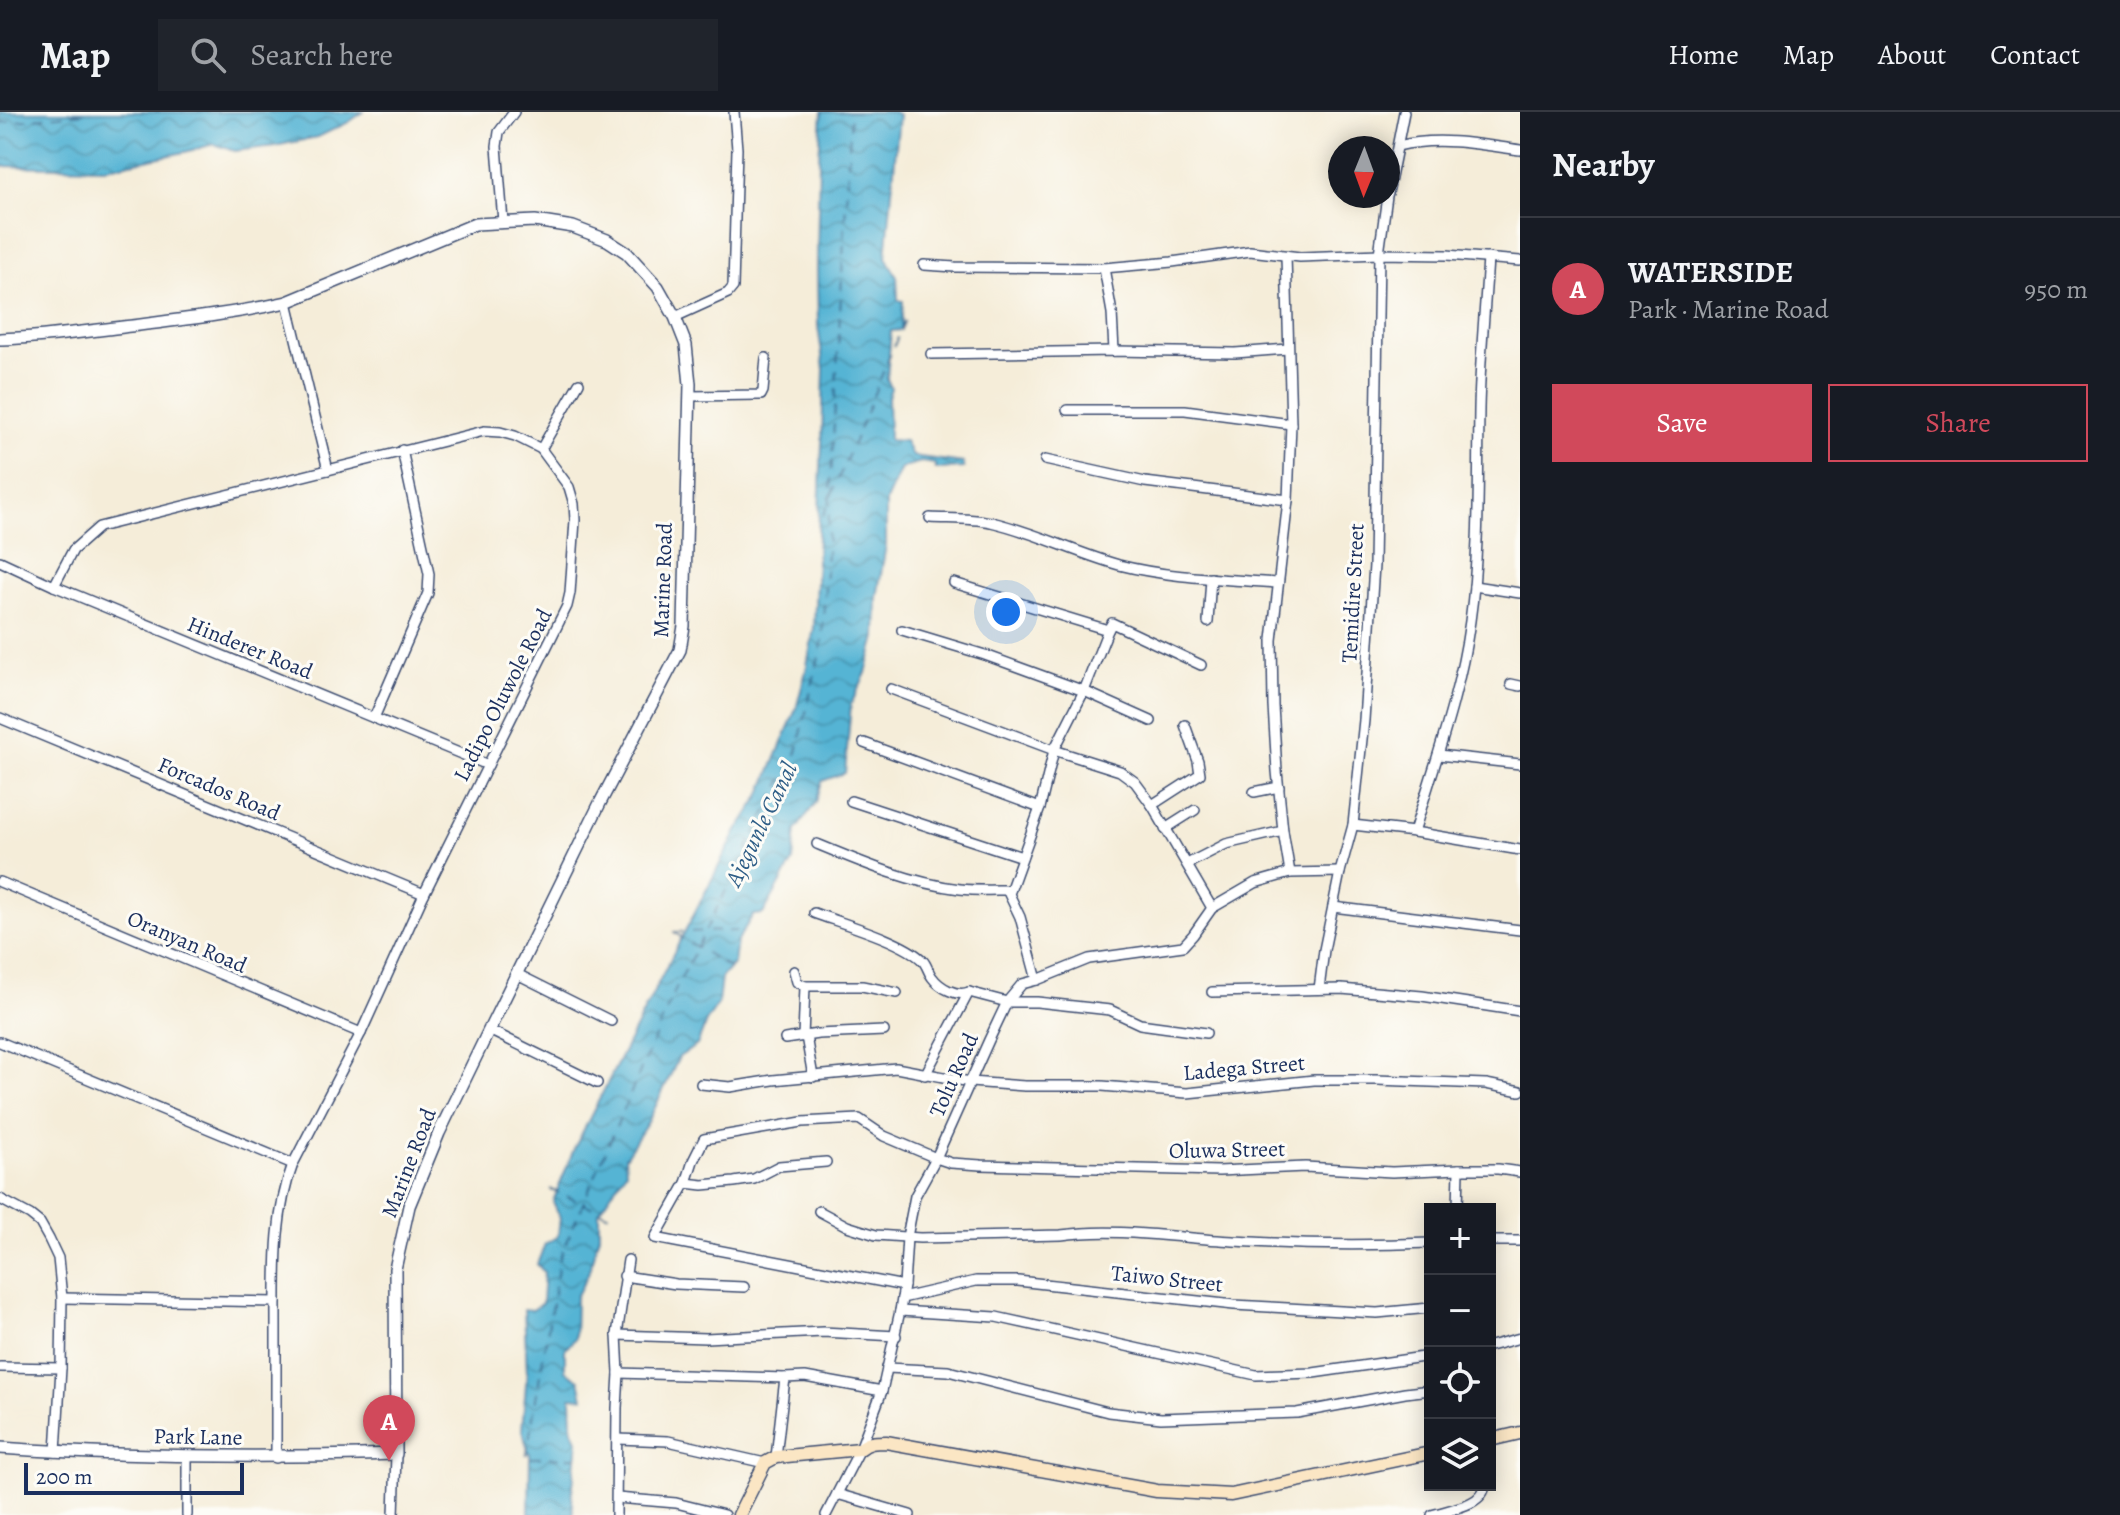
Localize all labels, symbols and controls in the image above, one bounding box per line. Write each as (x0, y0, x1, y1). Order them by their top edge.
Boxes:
search box (158, 19, 718, 91)
text: Map (40, 29, 110, 81)
icon: search (186, 33, 230, 77)
text: Search here (250, 35, 393, 75)
text: Home (1668, 36, 1739, 74)
text: Map (1783, 36, 1834, 74)
text: About (1878, 36, 1946, 74)
text: Contact (1990, 36, 2080, 74)
north arrow (1328, 136, 1400, 208)
text: Nearby (1552, 141, 1655, 188)
text: WATERSIDE (1628, 252, 1793, 292)
text: A (1570, 272, 1586, 307)
text: 950 m (2024, 272, 2088, 307)
text: Park · Marine Road (1628, 292, 1829, 327)
button: Save (1552, 384, 1812, 462)
button: Share (1828, 384, 2088, 462)
street label: Marine Road (646, 522, 680, 638)
street label: Temidire Street (1334, 523, 1372, 663)
your location (986, 592, 1026, 632)
street label: Ladipo Oluwole Road (446, 603, 560, 787)
street label: Hinderer Road (183, 609, 317, 687)
street label: Forcados Road (153, 750, 285, 828)
water label: Ajegunle Canal (716, 757, 805, 893)
street label: Oranyan Road (123, 903, 252, 981)
street label: Tolu Road (922, 1028, 986, 1122)
street label: Ladega Street (1182, 1048, 1306, 1088)
street label: Marine Road (374, 1104, 444, 1222)
street label: Oluwa Street (1169, 1134, 1285, 1166)
map controls (1424, 1203, 1496, 1491)
button: + (1424, 1203, 1496, 1275)
street label: Taiwo Street (1110, 1258, 1224, 1300)
button: − (1424, 1275, 1496, 1347)
button: locate (1424, 1347, 1496, 1419)
pin: A (363, 1395, 415, 1461)
button: layers (1424, 1419, 1496, 1491)
street label: Park Lane (153, 1421, 243, 1453)
scale bar (24, 1459, 244, 1495)
text: 200 m (36, 1462, 93, 1492)

